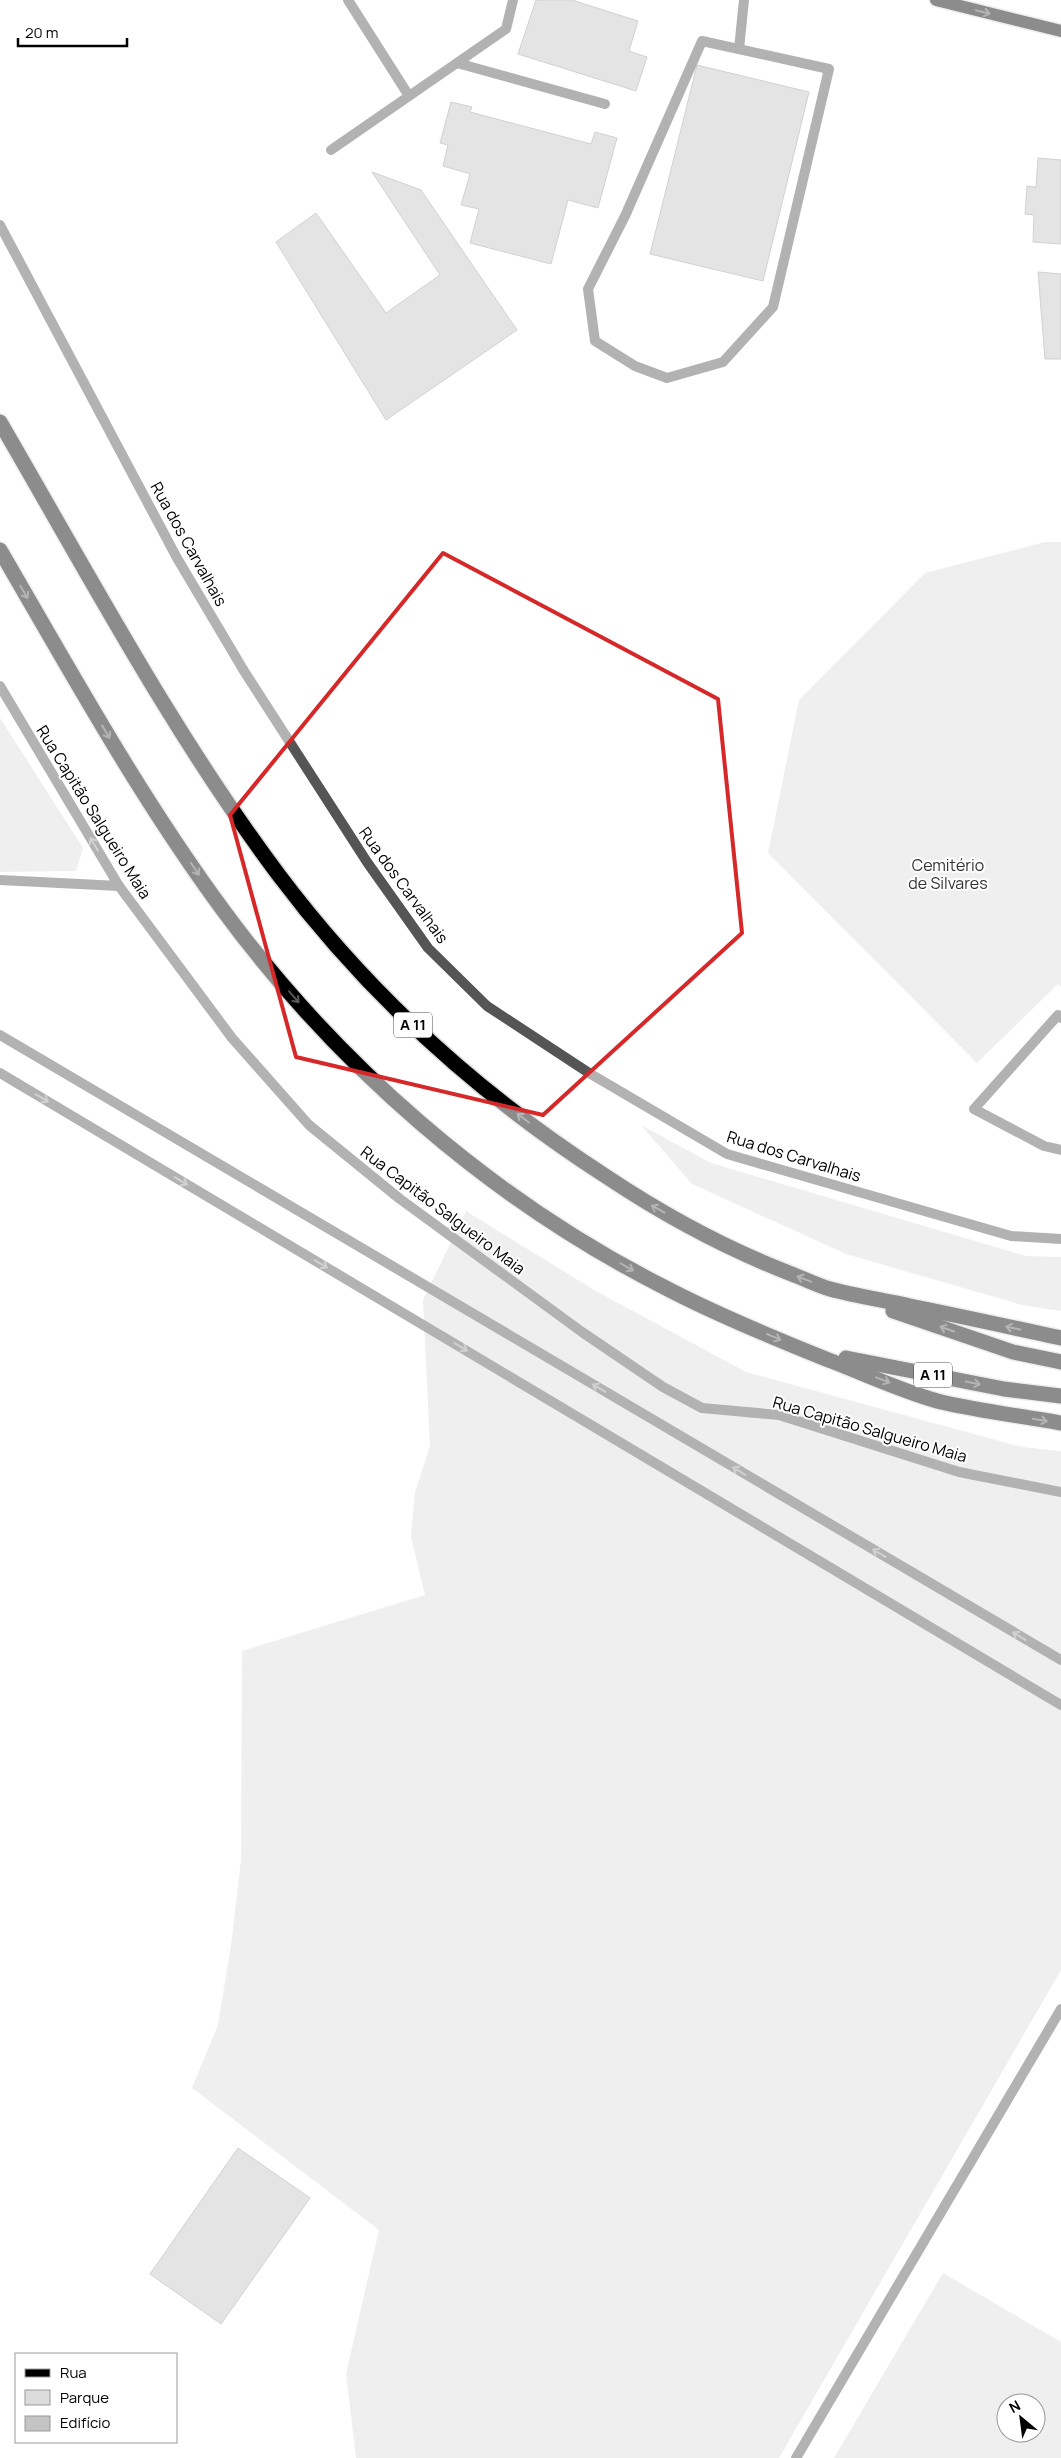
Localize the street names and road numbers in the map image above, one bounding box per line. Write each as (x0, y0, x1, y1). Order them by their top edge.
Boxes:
street label: Rua dos Carvalhais (146, 478, 232, 610)
street label: Rua Capitão Salgueiro Maia (31, 721, 157, 903)
street label: Rua dos Carvalhais (354, 822, 454, 948)
road number: A 11 (394, 1012, 432, 1038)
street label: Rua dos Carvalhais (724, 1125, 864, 1187)
street label: Rua Capitão Salgueiro Maia (356, 1141, 530, 1279)
road number: A 11 (914, 1362, 952, 1388)
street label: Rua Capitão Salgueiro Maia (770, 1391, 970, 1467)

